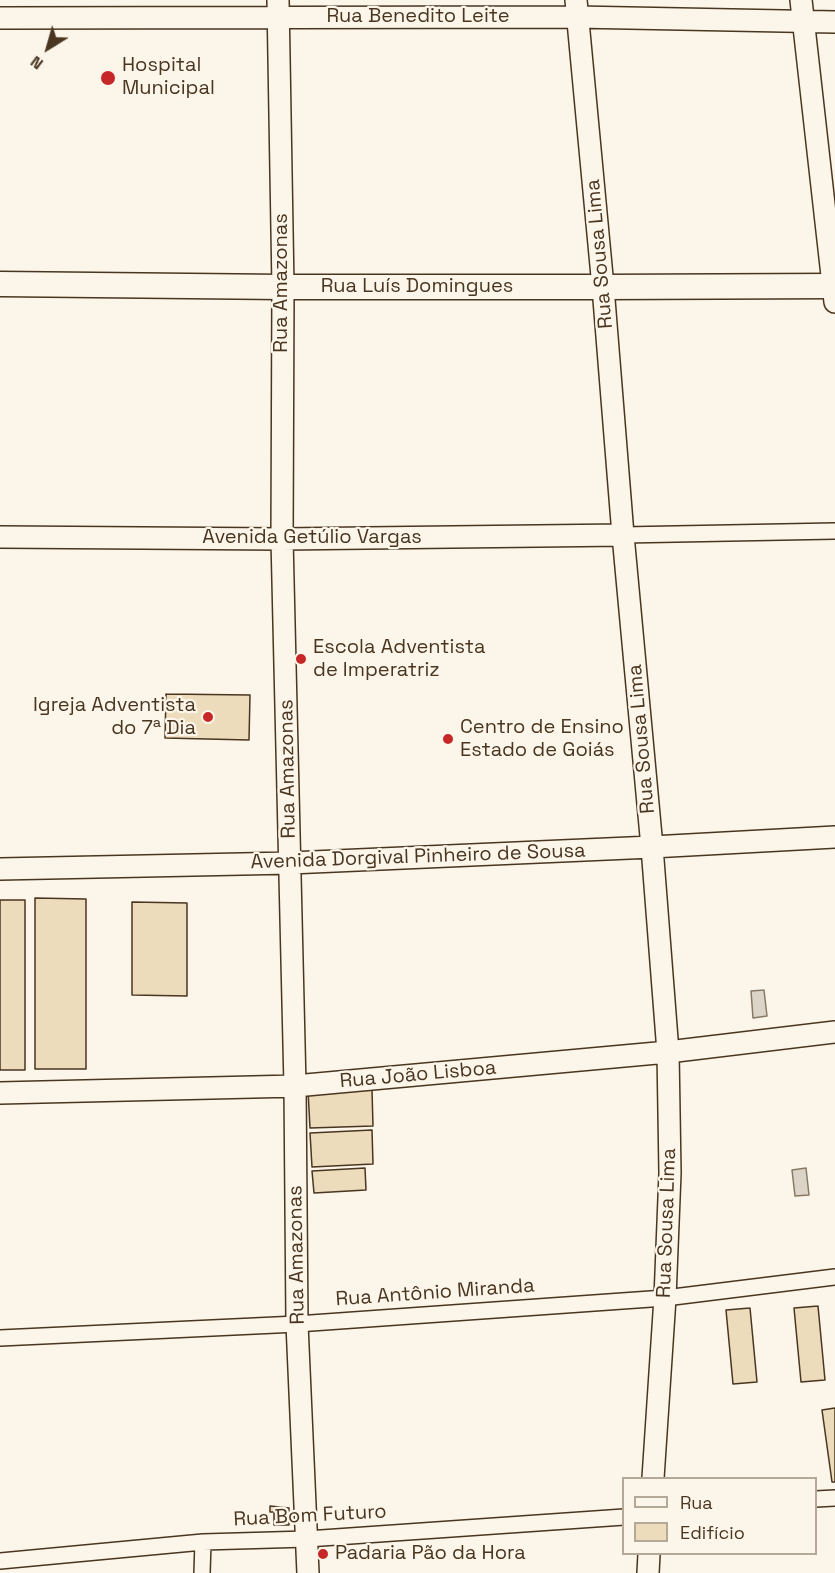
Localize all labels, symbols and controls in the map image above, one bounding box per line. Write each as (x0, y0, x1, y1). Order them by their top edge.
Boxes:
street label: Rua Benedito Leite (326, 5, 510, 29)
north arrow (18, 18, 78, 78)
text: N (26, 51, 47, 74)
place label: Hospital Municipal (122, 54, 215, 101)
marker: Hospital Municipal (99, 69, 117, 87)
street label: Rua Sousa Lima (582, 178, 618, 330)
street label: Rua Amazonas (270, 213, 294, 353)
street label: Rua Luís Domingues (321, 275, 513, 299)
street label: Avenida Getúlio Vargas (202, 526, 422, 550)
place label: Escola Adventista de Imperatriz (313, 636, 485, 683)
marker: Escola Adventista de Imperatriz (294, 652, 308, 666)
street label: Rua Sousa Lima (624, 663, 660, 815)
place label: Igreja Adventista do 7ª Dia (33, 694, 196, 741)
street label: Rua Amazonas (275, 699, 301, 839)
marker: Igreja Adventista do 7ª Dia (201, 710, 215, 724)
place label: Centro de Ensino Estado de Goiás (460, 716, 624, 763)
marker: Centro de Ensino Estado de Goiás (441, 732, 455, 746)
street label: Avenida Dorgival Pinheiro de Sousa (250, 839, 586, 875)
street label: Rua João Lisboa (339, 1056, 497, 1094)
street label: Rua Sousa Lima (652, 1148, 682, 1298)
street label: Rua Amazonas (284, 1185, 310, 1325)
street label: Rua Antônio Miranda (335, 1274, 535, 1312)
legend (622, 1477, 817, 1555)
text: Rua (680, 1491, 713, 1514)
street label: Rua Bom Futuro (233, 1500, 387, 1532)
text: Edifício (680, 1521, 745, 1544)
place label: Padaria Pão da Hora (335, 1542, 526, 1566)
marker: Padaria Pão da Hora (316, 1547, 330, 1561)

